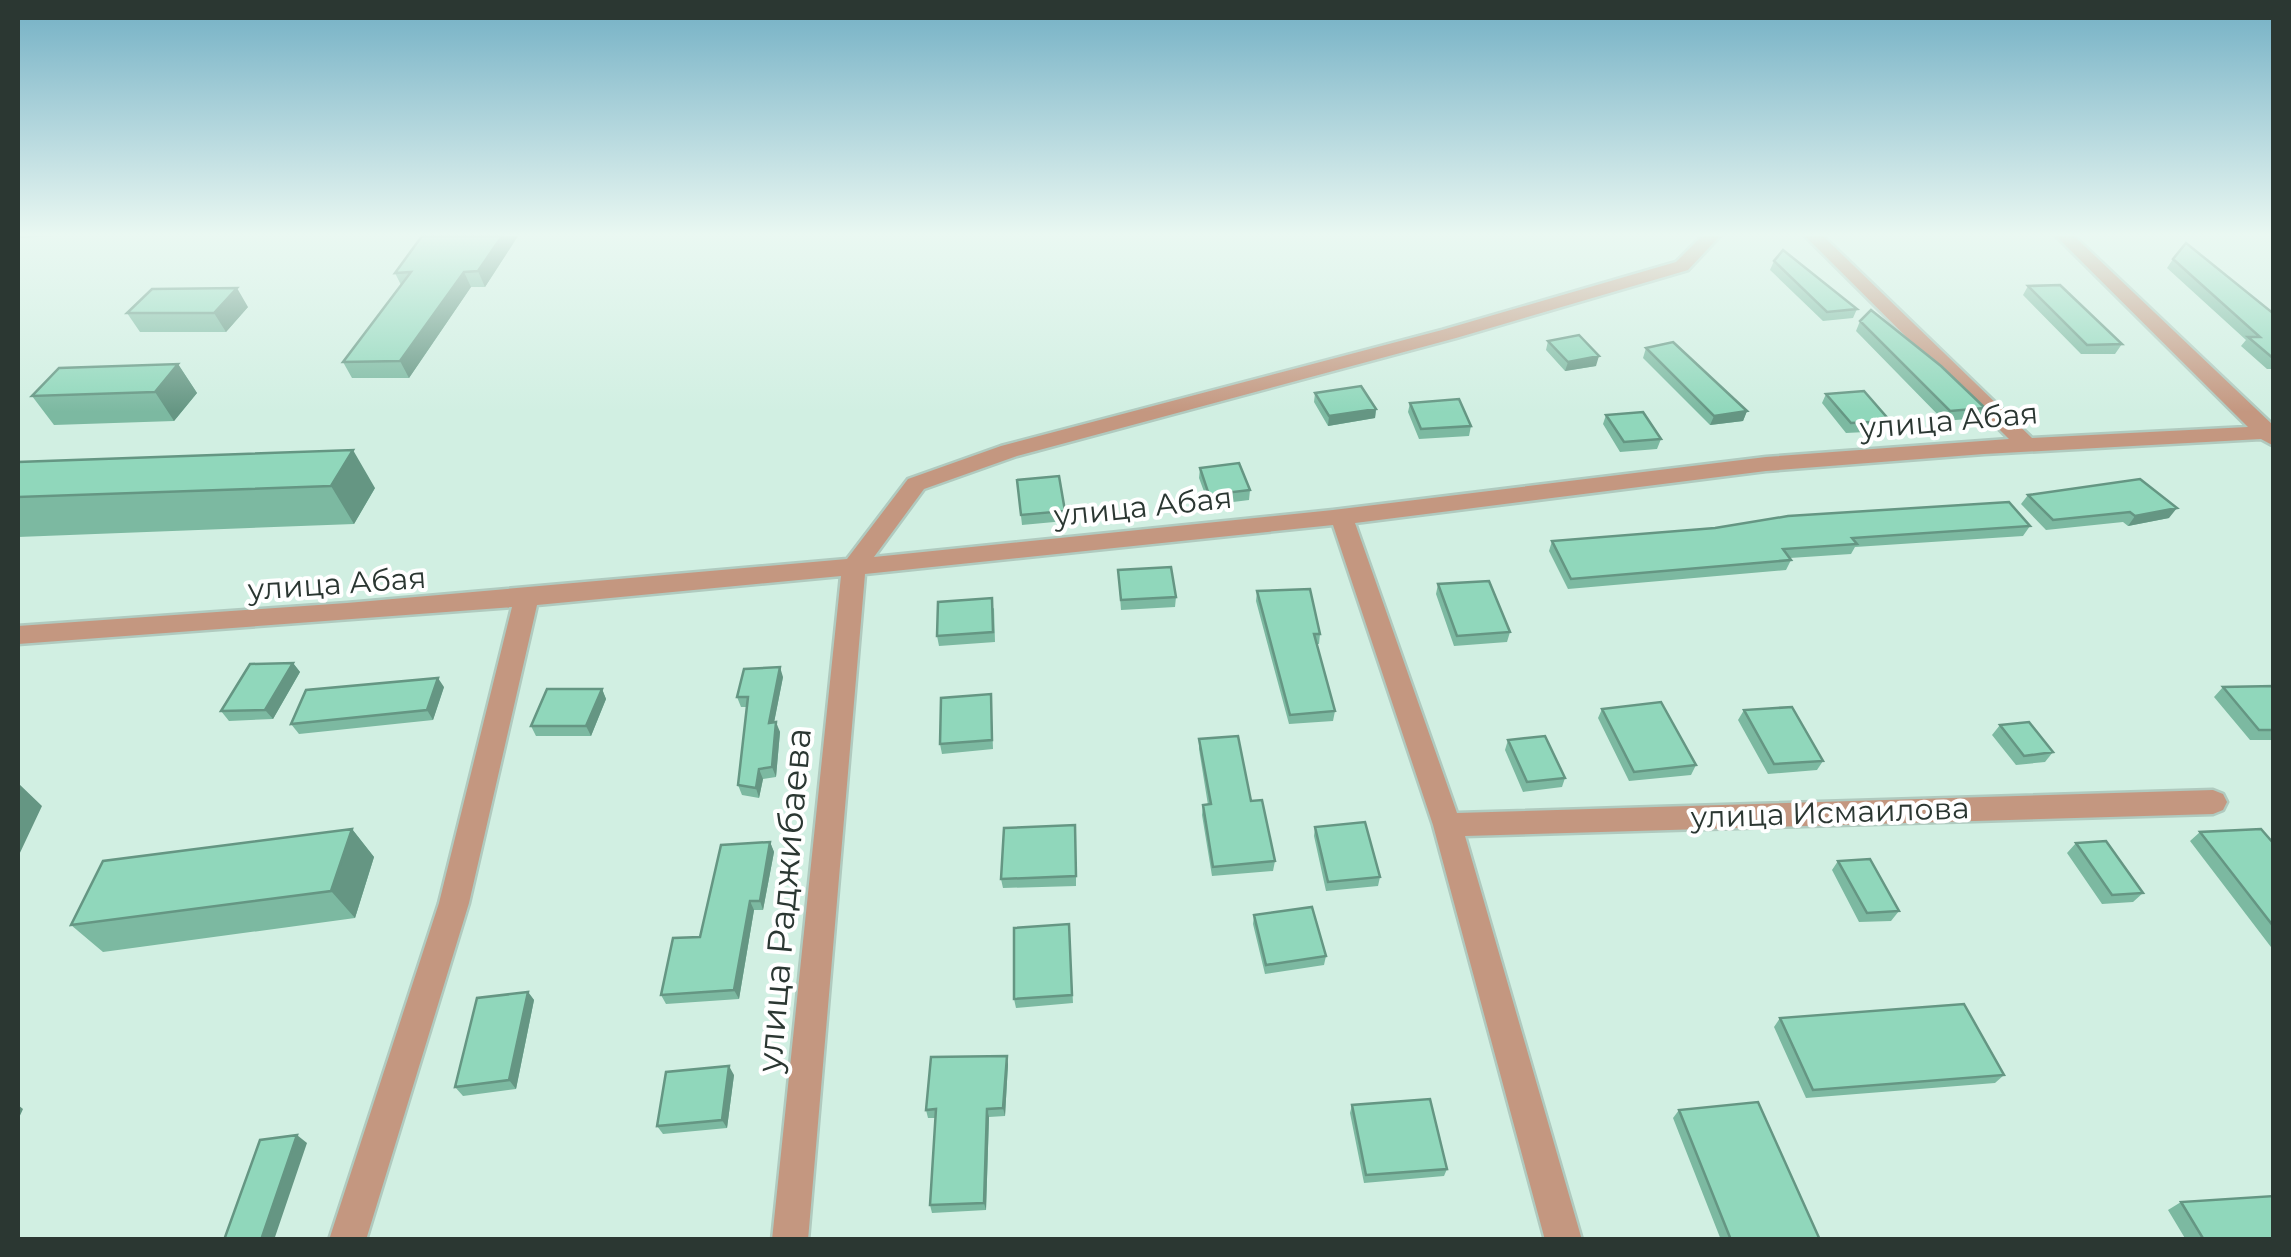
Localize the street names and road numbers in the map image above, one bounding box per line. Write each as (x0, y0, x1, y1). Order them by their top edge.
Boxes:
street label: улица Абая (1857, 394, 2040, 447)
street label: улица Абая (1051, 479, 1234, 534)
street label: улица Абая (245, 559, 427, 608)
street label: улица Раджибаева (747, 726, 820, 1075)
street label: улица Исмаилова (1689, 789, 1970, 836)

